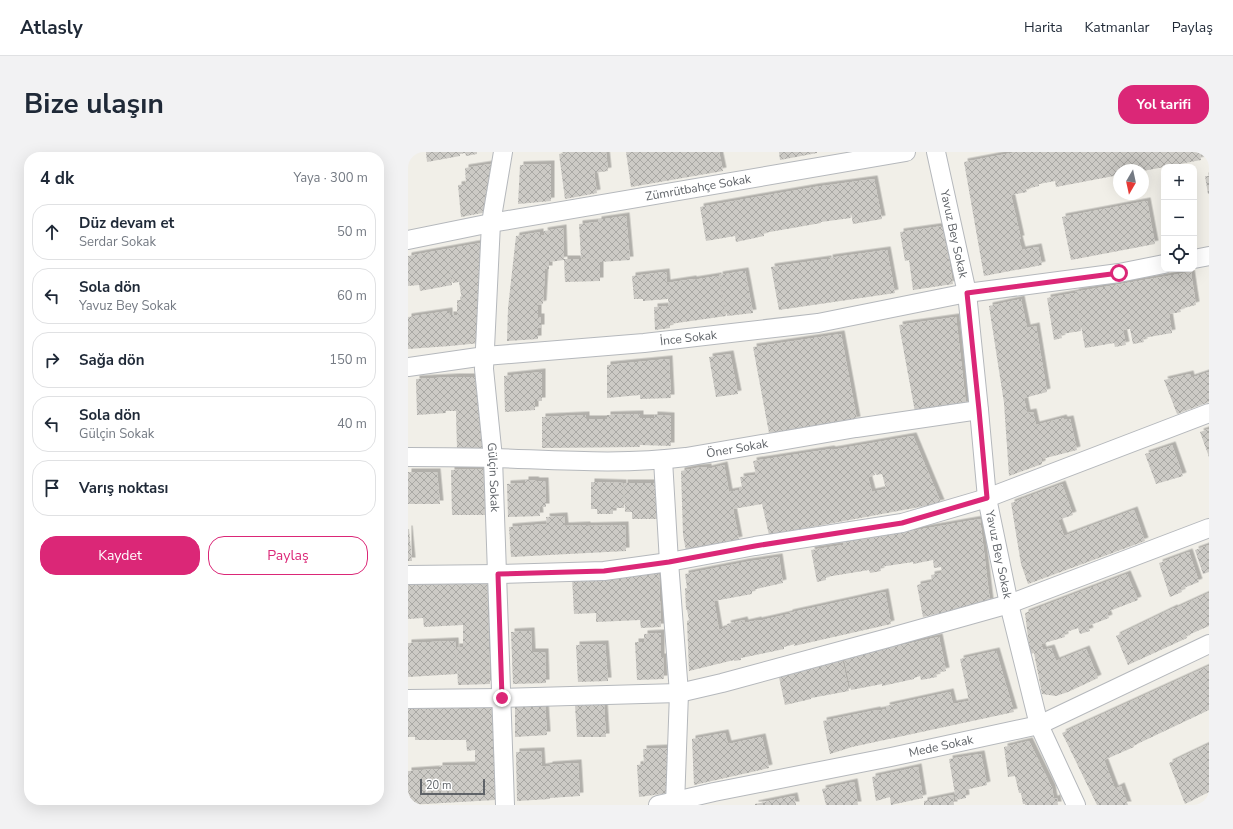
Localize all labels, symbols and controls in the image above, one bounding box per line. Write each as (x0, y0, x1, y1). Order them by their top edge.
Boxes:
text: Atlasly (20, 15, 83, 41)
text: Harita (1024, 18, 1063, 37)
text: Katmanlar (1085, 18, 1150, 37)
text: Paylaş (1172, 18, 1213, 37)
text: Bize ulaşın (24, 85, 164, 123)
button: Yol tarifi (1118, 85, 1209, 124)
north arrow (1113, 164, 1149, 200)
map controls (1161, 164, 1197, 272)
button: + (1161, 164, 1197, 200)
text: 4 dk (40, 167, 74, 190)
text: Yaya · 300 m (293, 169, 368, 187)
street label: Zümrütbahçe Sokak (644, 170, 753, 204)
street label: Yavuz Bey Sokak (936, 187, 972, 281)
button: − (1161, 200, 1197, 236)
text: Düz devam et (79, 213, 174, 233)
icon: ahead (41, 221, 63, 243)
text: 50 m (337, 223, 367, 241)
text: Serdar Sokak (79, 233, 156, 251)
button: locate (1161, 236, 1197, 272)
route start (1110, 264, 1128, 282)
text: Sola dön (79, 277, 141, 297)
icon: left (41, 285, 63, 307)
text: 60 m (337, 287, 367, 305)
text: Yavuz Bey Sokak (79, 297, 177, 315)
street label: İnce Sokak (659, 327, 719, 349)
icon: right (41, 349, 63, 371)
text: Sağa dön (79, 350, 144, 370)
text: 150 m (329, 351, 367, 369)
text: Sola dön (79, 405, 141, 425)
icon: left (41, 413, 63, 435)
text: 40 m (337, 415, 367, 433)
text: Gülçin Sokak (79, 425, 154, 443)
street label: Öner Sokak (705, 435, 770, 461)
street label: Gülçin Sokak (483, 442, 503, 513)
icon: arrive (41, 477, 63, 499)
text: Varış noktası (79, 478, 168, 498)
street label: Yavuz Bey Sokak (982, 508, 1016, 601)
button: Kaydet (40, 536, 200, 575)
button: Paylaş (208, 536, 368, 575)
route end (493, 689, 511, 707)
street label: Mede Sokak (907, 731, 976, 761)
scale bar (420, 777, 485, 796)
text: 20 m (426, 778, 451, 793)

